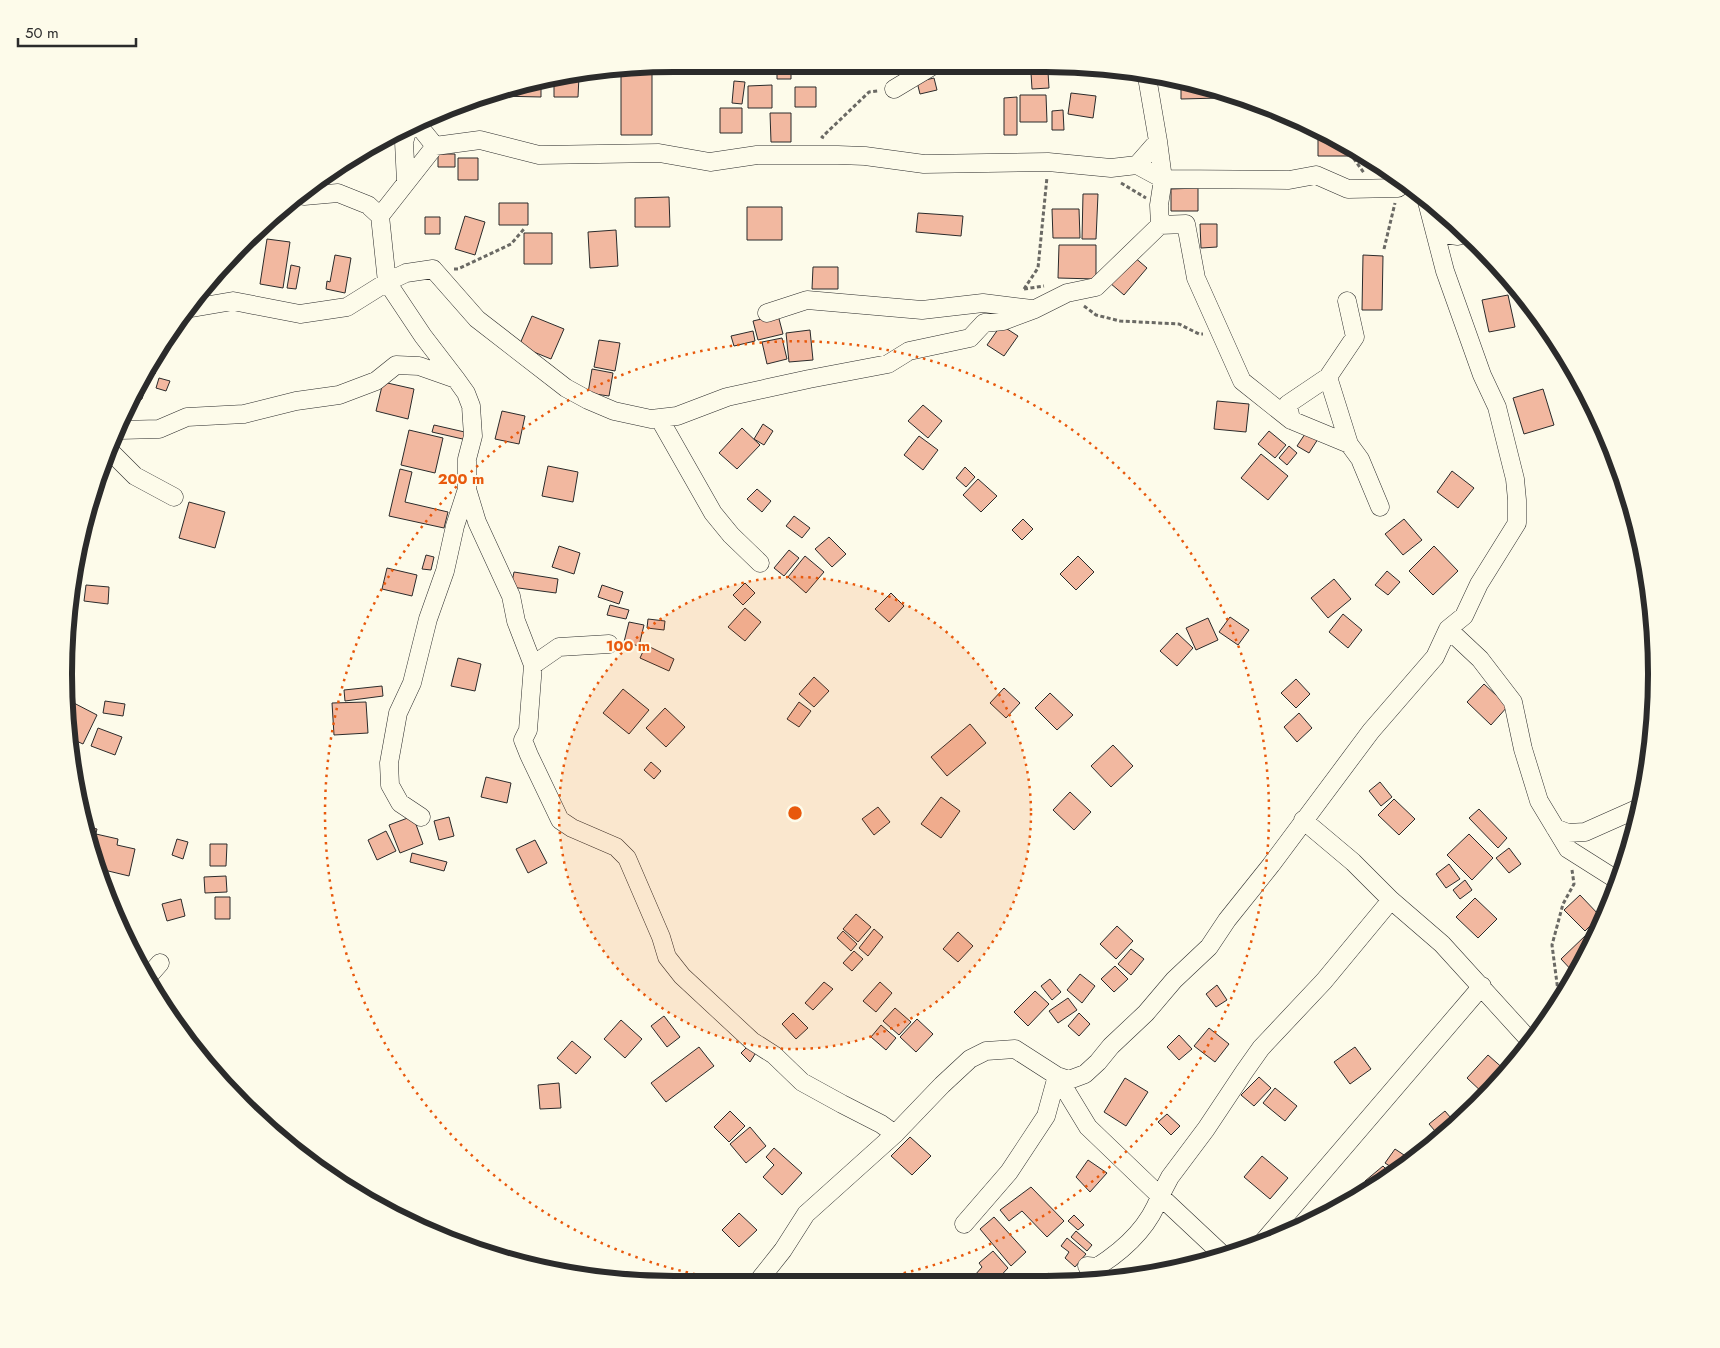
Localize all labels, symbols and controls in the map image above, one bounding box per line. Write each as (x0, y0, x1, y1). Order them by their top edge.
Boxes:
scale bar (18, 15, 135, 47)
text: 50 m (25, 22, 59, 44)
text: 200 m (438, 468, 484, 490)
text: 100 m (606, 635, 650, 657)
centre of rings (786, 804, 804, 822)

